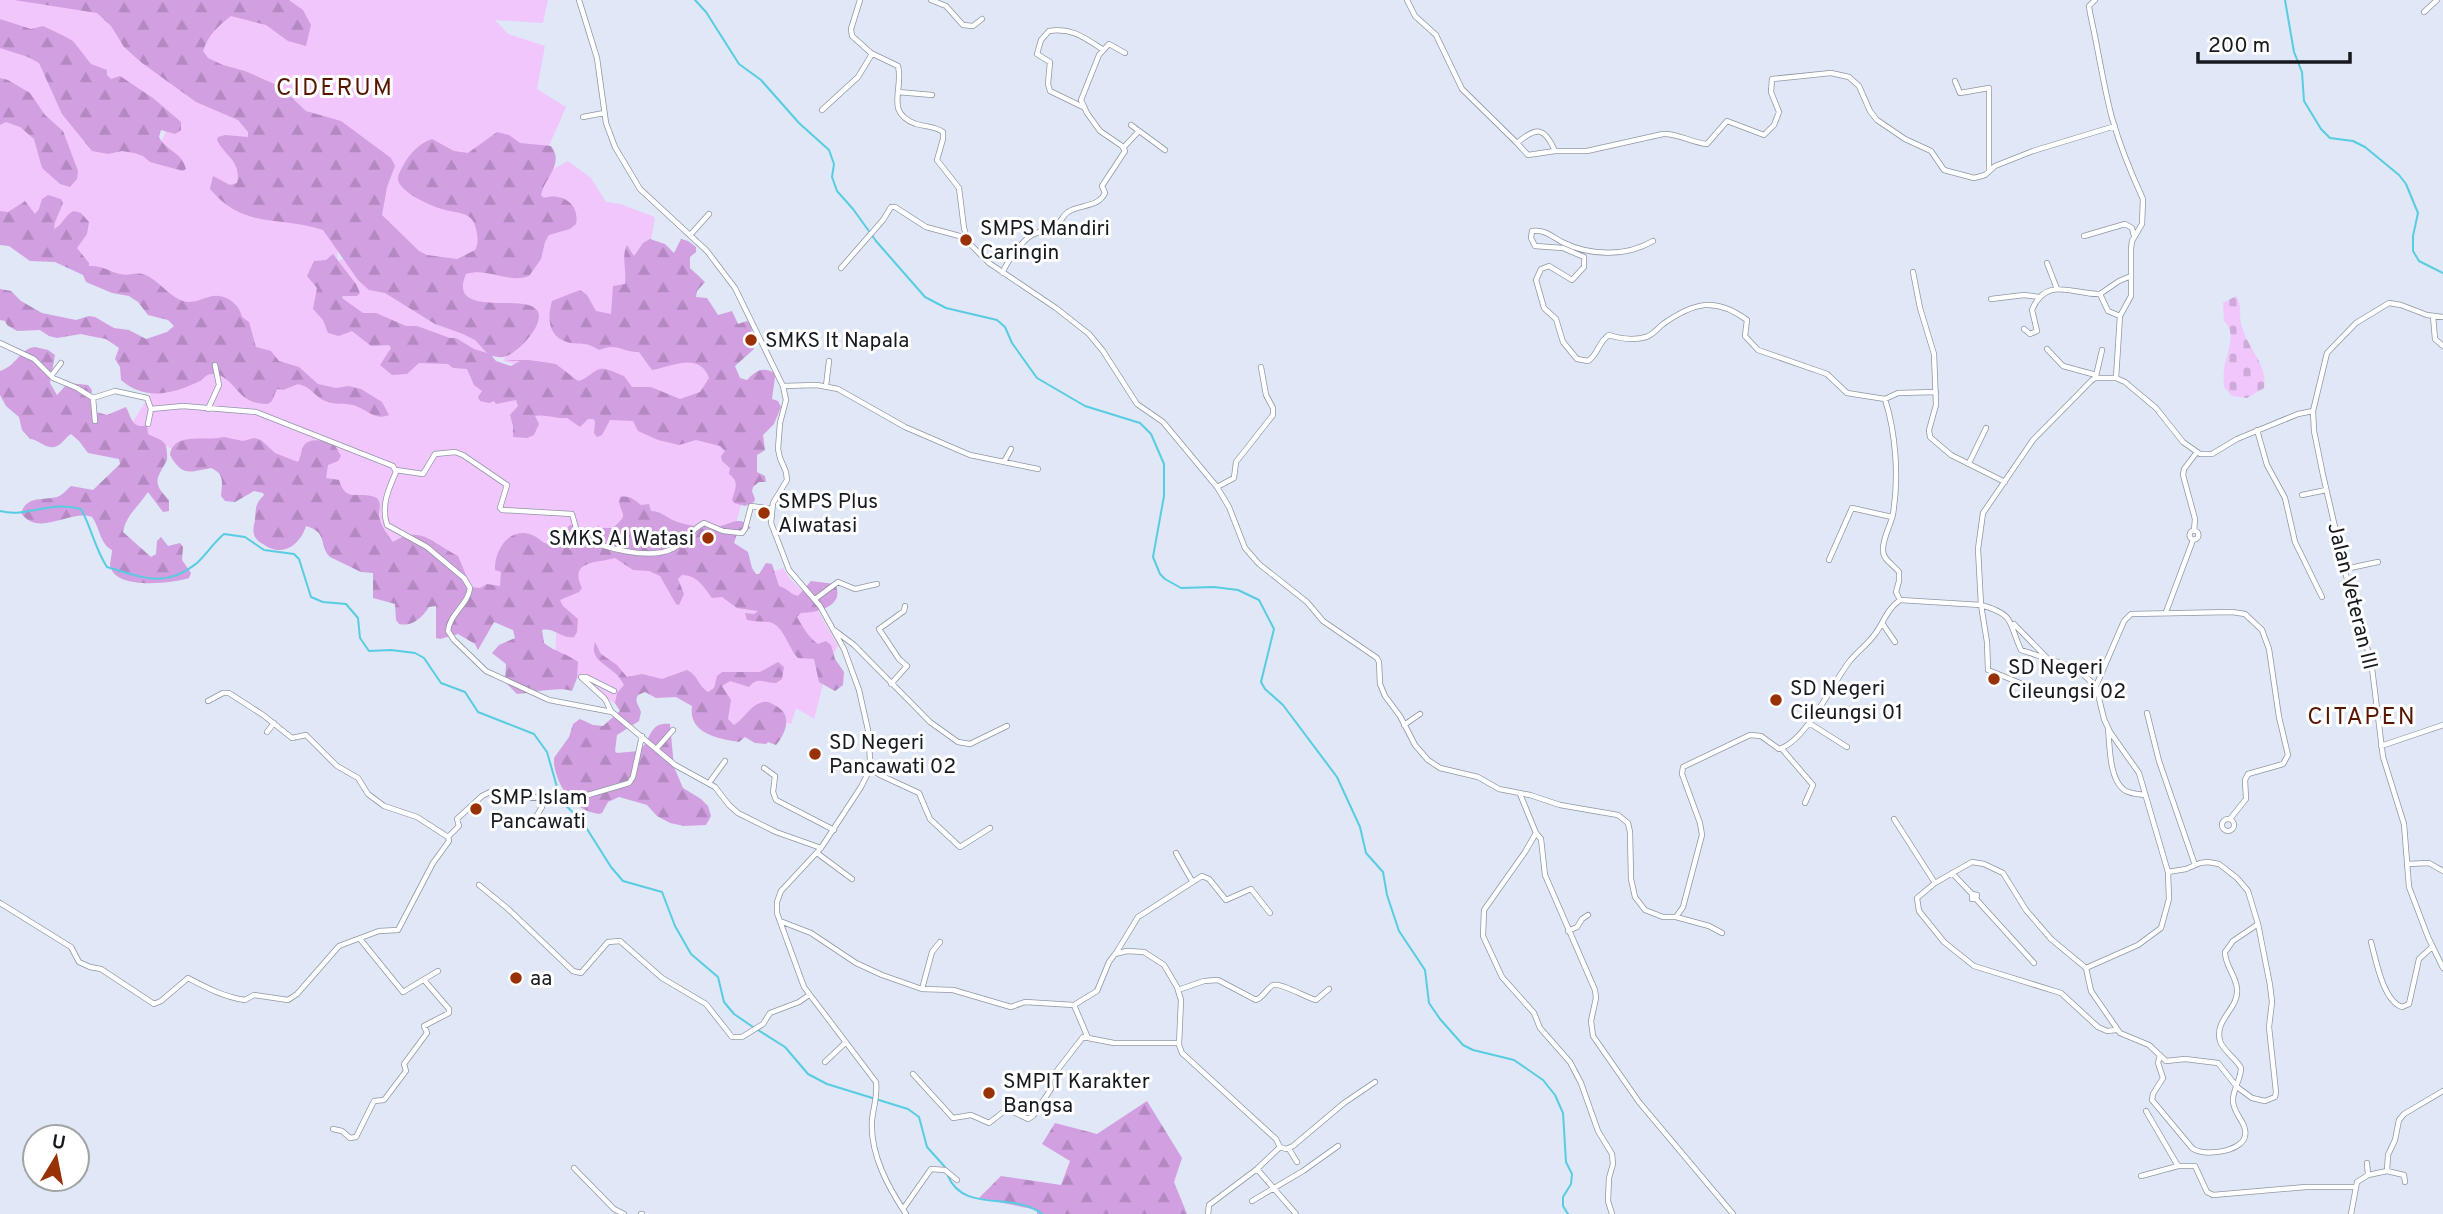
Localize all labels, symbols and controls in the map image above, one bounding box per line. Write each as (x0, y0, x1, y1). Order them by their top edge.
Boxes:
scale bar (2198, 21, 2350, 65)
text: 200 m (2208, 33, 2270, 60)
district label: CIDERUM (276, 74, 394, 104)
place label: SMPS Mandiri Caringin (980, 216, 1110, 267)
marker: SMPS Mandiri Caringin (958, 232, 974, 248)
place label: SMKS It Napala (765, 328, 909, 355)
marker: SMKS It Napala (743, 332, 759, 348)
place label: SMPS Plus Alwatasi (778, 489, 878, 540)
marker: SMPS Plus Alwatasi (756, 505, 772, 521)
street label: Jalan Veteran III (2320, 520, 2383, 673)
place label: SMKS Al Watasi (549, 526, 694, 553)
marker: SMKS Al Watasi (700, 530, 716, 546)
place label: SD Negeri Cileungsi 02 (2008, 655, 2126, 706)
marker: SD Negeri Cileungsi 02 (1986, 671, 2002, 687)
place label: SD Negeri Cileungsi 01 (1790, 676, 1903, 727)
marker: SD Negeri Cileungsi 01 (1768, 692, 1784, 708)
district label: CITAPEN (2307, 703, 2417, 733)
place label: SD Negeri Pancawati 02 (829, 730, 956, 781)
marker: SD Negeri Pancawati 02 (807, 746, 823, 762)
place label: SMP Islam Pancawati (490, 785, 588, 836)
marker: SMP Islam Pancawati (468, 801, 484, 817)
place label: aa (530, 966, 552, 993)
marker: aa (508, 970, 524, 986)
place label: SMPIT Karakter Bangsa (1003, 1069, 1150, 1120)
marker: SMPIT Karakter Bangsa (981, 1085, 997, 1101)
north arrow (21, 1123, 91, 1193)
text: U (50, 1130, 67, 1156)

